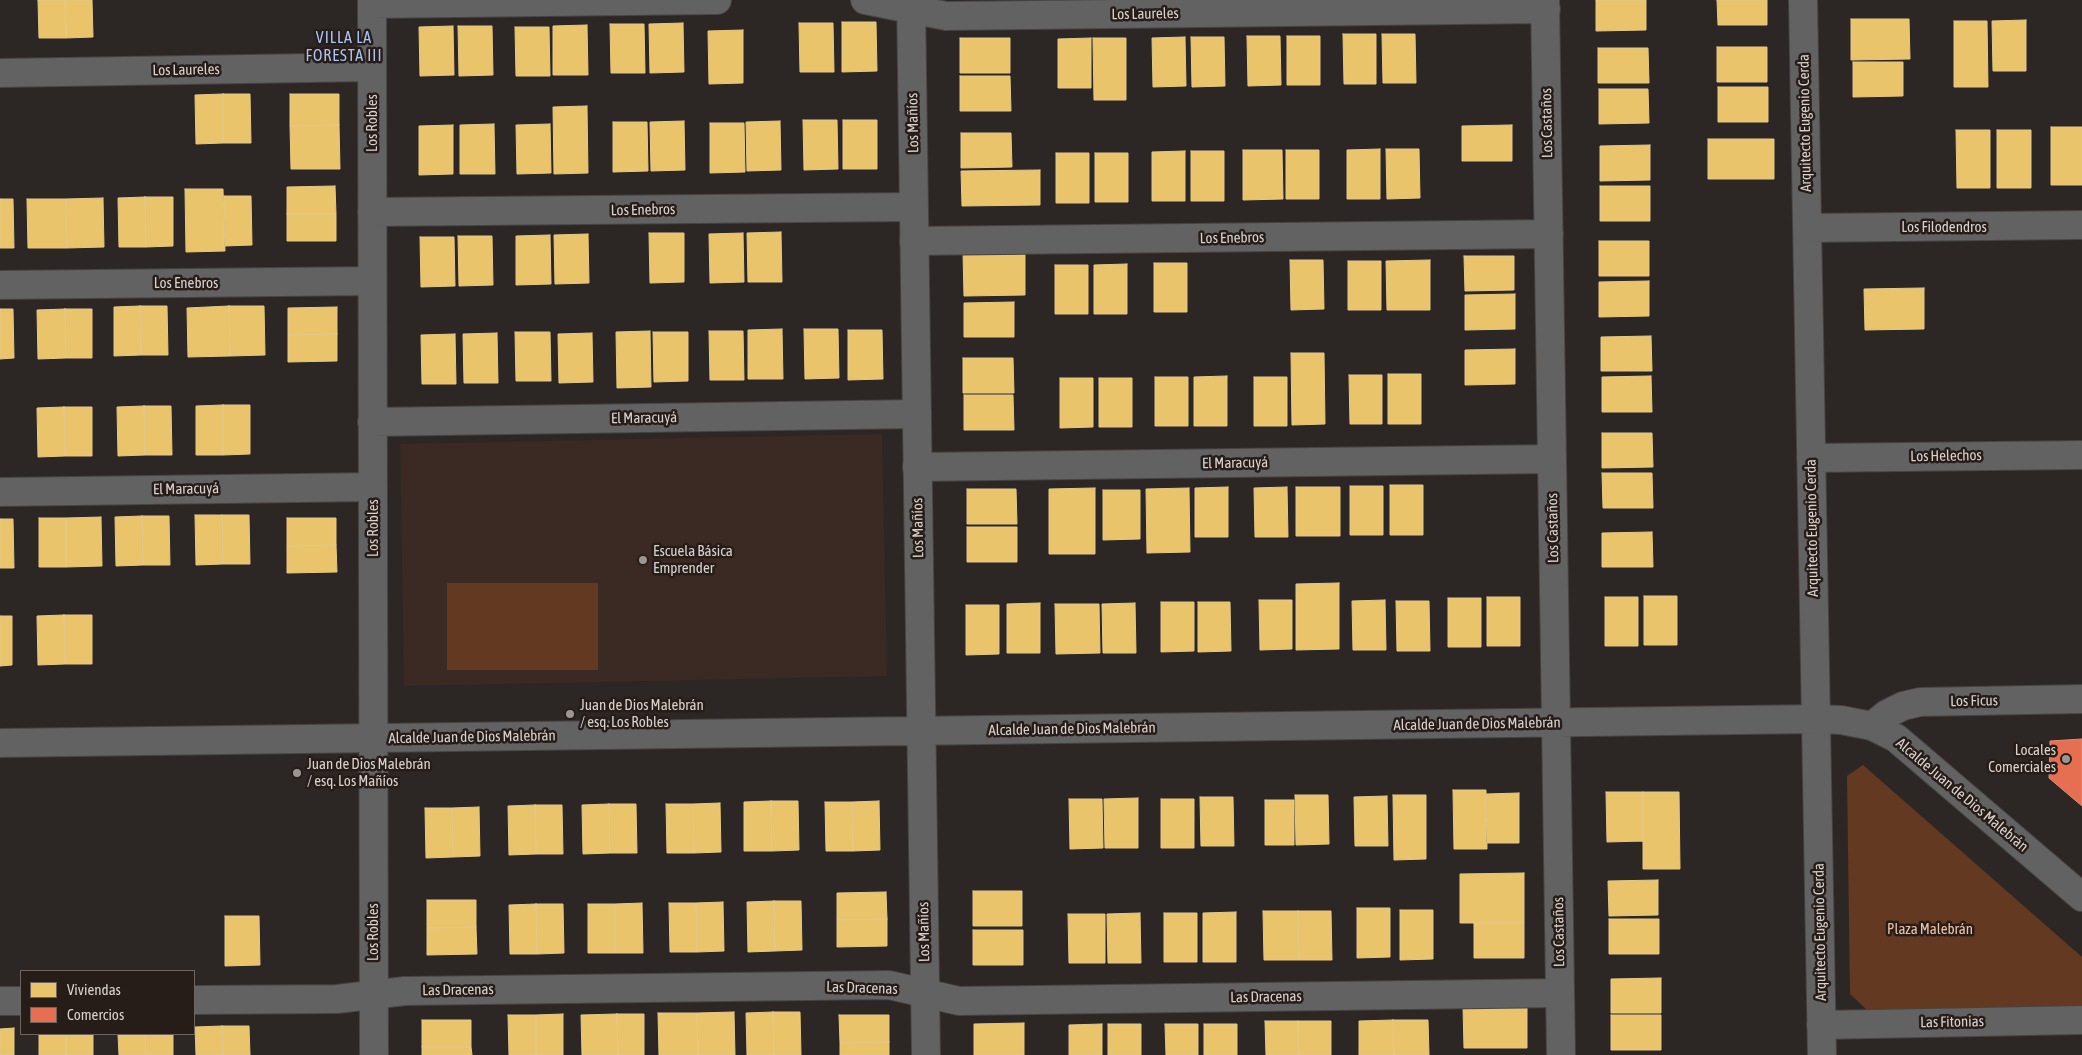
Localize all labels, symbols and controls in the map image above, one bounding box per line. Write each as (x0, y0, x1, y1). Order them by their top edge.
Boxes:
street label: Los Laureles (1111, 4, 1179, 24)
district label: VILLA LA FORESTA III (304, 28, 384, 66)
street label: Arquitecto Eugenio Cerda (1795, 54, 1815, 192)
street label: Los Laureles (152, 60, 220, 80)
street label: Los Castaños (1537, 88, 1557, 158)
street label: Los Mañíos (903, 93, 923, 153)
street label: Los Robles (363, 94, 381, 152)
street label: Los Enebros (611, 200, 675, 220)
street label: Los Filodendros (1901, 218, 1987, 236)
street label: Los Enebros (1200, 228, 1264, 248)
street label: Los Enebros (154, 274, 218, 292)
street label: El Maracuyá (611, 408, 677, 428)
street label: Los Helechos (1910, 446, 1982, 466)
street label: El Maracuyá (1202, 453, 1268, 473)
street label: Arquitecto Eugenio Cerda (1802, 459, 1822, 597)
street label: El Maracuyá (153, 479, 219, 499)
street label: Los Castaños (1543, 493, 1563, 563)
street label: Los Mañíos (908, 498, 928, 558)
street label: Los Robles (364, 499, 382, 557)
place label: Escuela Básica Emprender (653, 542, 733, 577)
marker: Escuela Básica Emprender (637, 554, 649, 566)
street label: Los Ficus (1950, 692, 1998, 710)
place label: Juan de Dios Malebrán / esq. Los Robles (580, 696, 704, 731)
marker: Juan de Dios Malebrán / esq. Los Robles (564, 708, 576, 720)
street label: Alcalde Juan de Dios Malebrán (1393, 714, 1561, 734)
street label: Alcalde Juan de Dios Malebrán (988, 719, 1156, 739)
street label: Alcalde Juan de Dios Malebrán (388, 727, 556, 747)
street label: Alcalde Juan de Dios Malebrán (1892, 734, 2032, 856)
place label: Locales Comerciales (1988, 741, 2056, 776)
marker: Locales Comerciales (2060, 753, 2072, 765)
place label: Juan de Dios Malebrán / esq. Los Mañíos (307, 755, 431, 790)
marker: Juan de Dios Malebrán / esq. Los Mañíos (291, 767, 303, 779)
street label: Arquitecto Eugenio Cerda (1810, 863, 1830, 1001)
street label: Los Castaños (1549, 897, 1569, 967)
street label: Los Mañíos (914, 902, 934, 962)
street label: Los Robles (364, 903, 382, 961)
park label: Plaza Malebrán (1887, 920, 1973, 938)
legend (20, 970, 195, 1035)
street label: Las Dracenas (826, 978, 898, 998)
street label: Las Dracenas (422, 980, 494, 1000)
text: Viviendas (67, 981, 121, 998)
street label: Las Dracenas (1230, 987, 1302, 1007)
text: Comercios (67, 1006, 124, 1023)
street label: Las Fitonias (1920, 1012, 1984, 1032)

